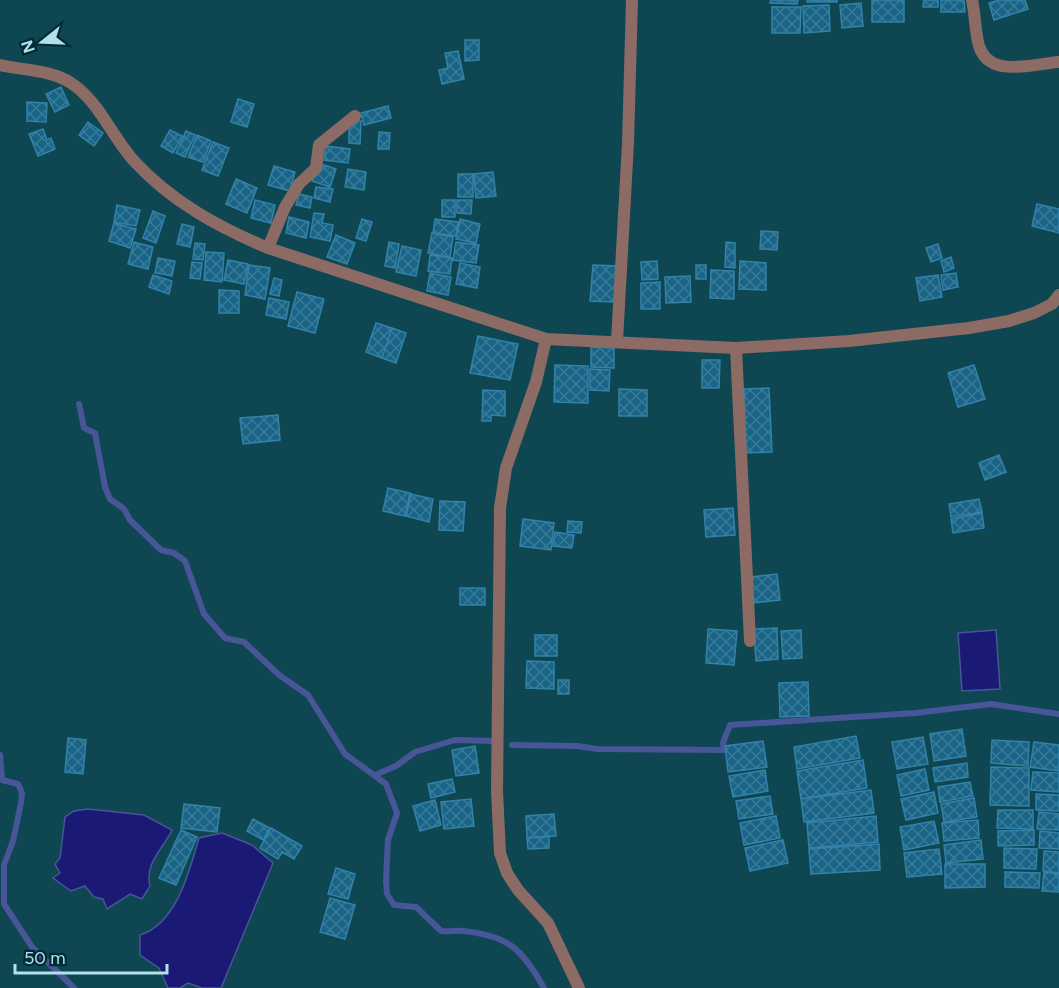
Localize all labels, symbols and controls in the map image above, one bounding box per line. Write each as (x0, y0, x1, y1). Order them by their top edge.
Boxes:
north arrow (12, 12, 72, 72)
text: N (17, 38, 39, 55)
scale bar (15, 937, 166, 975)
text: 50 m (24, 947, 66, 969)

